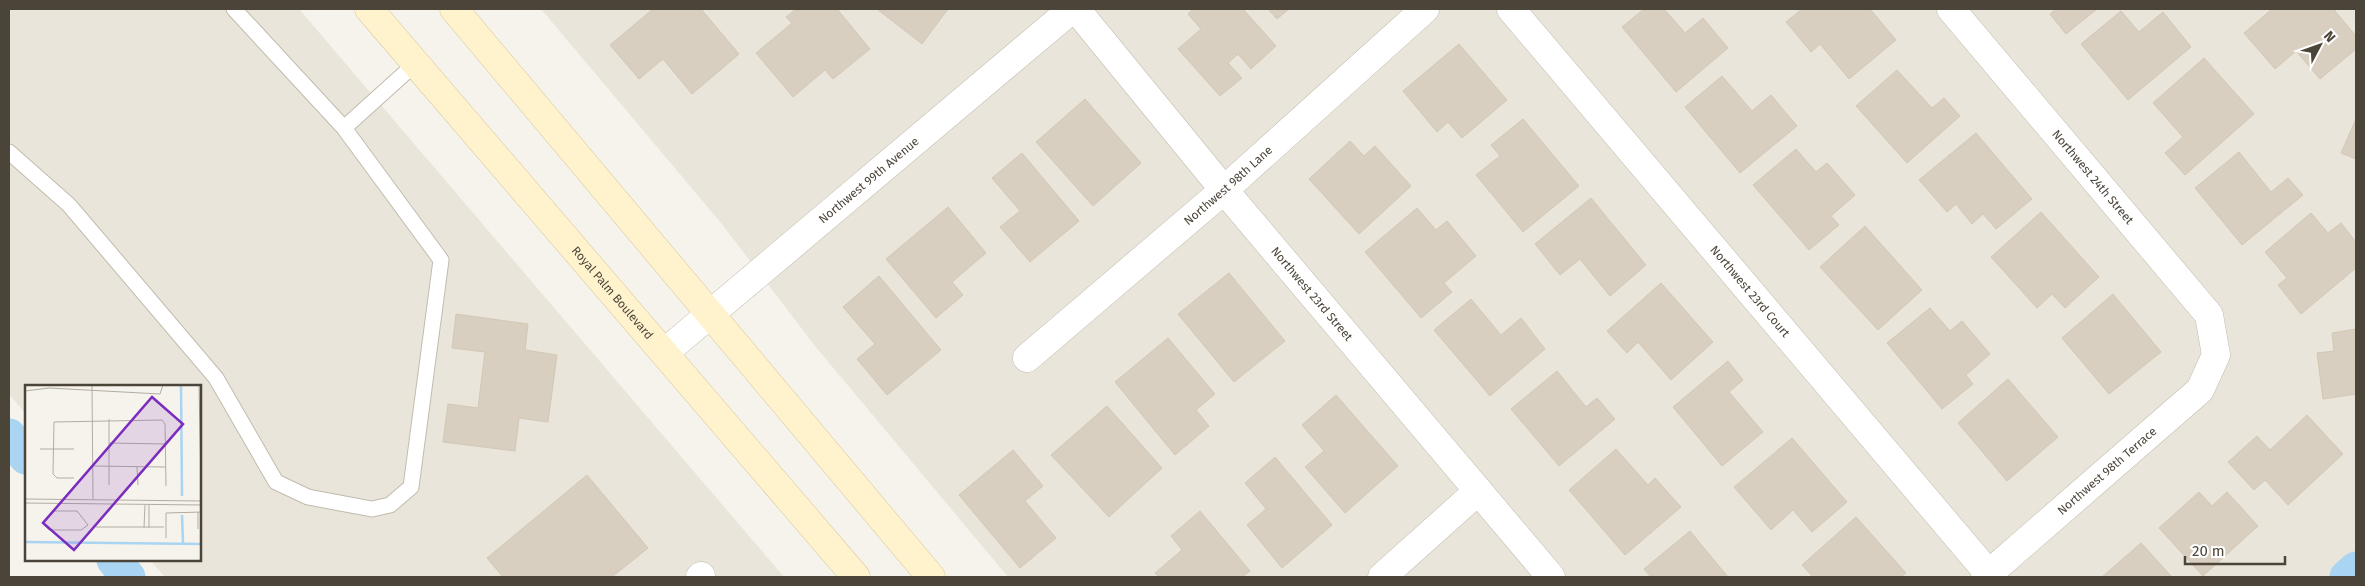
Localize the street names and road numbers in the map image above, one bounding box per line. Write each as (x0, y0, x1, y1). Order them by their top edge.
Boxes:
street label: Northwest 24th Street (2049, 127, 2137, 228)
street label: Northwest 99th Avenue (816, 134, 922, 226)
street label: Northwest 98th Lane (1181, 143, 1275, 228)
street label: Northwest 23rd Court (1707, 243, 1793, 341)
street label: Royal Palm Boulevard (569, 244, 656, 342)
street label: Northwest 23rd Street (1268, 244, 1356, 344)
street label: Northwest 98th Terrace (2055, 424, 2159, 518)

